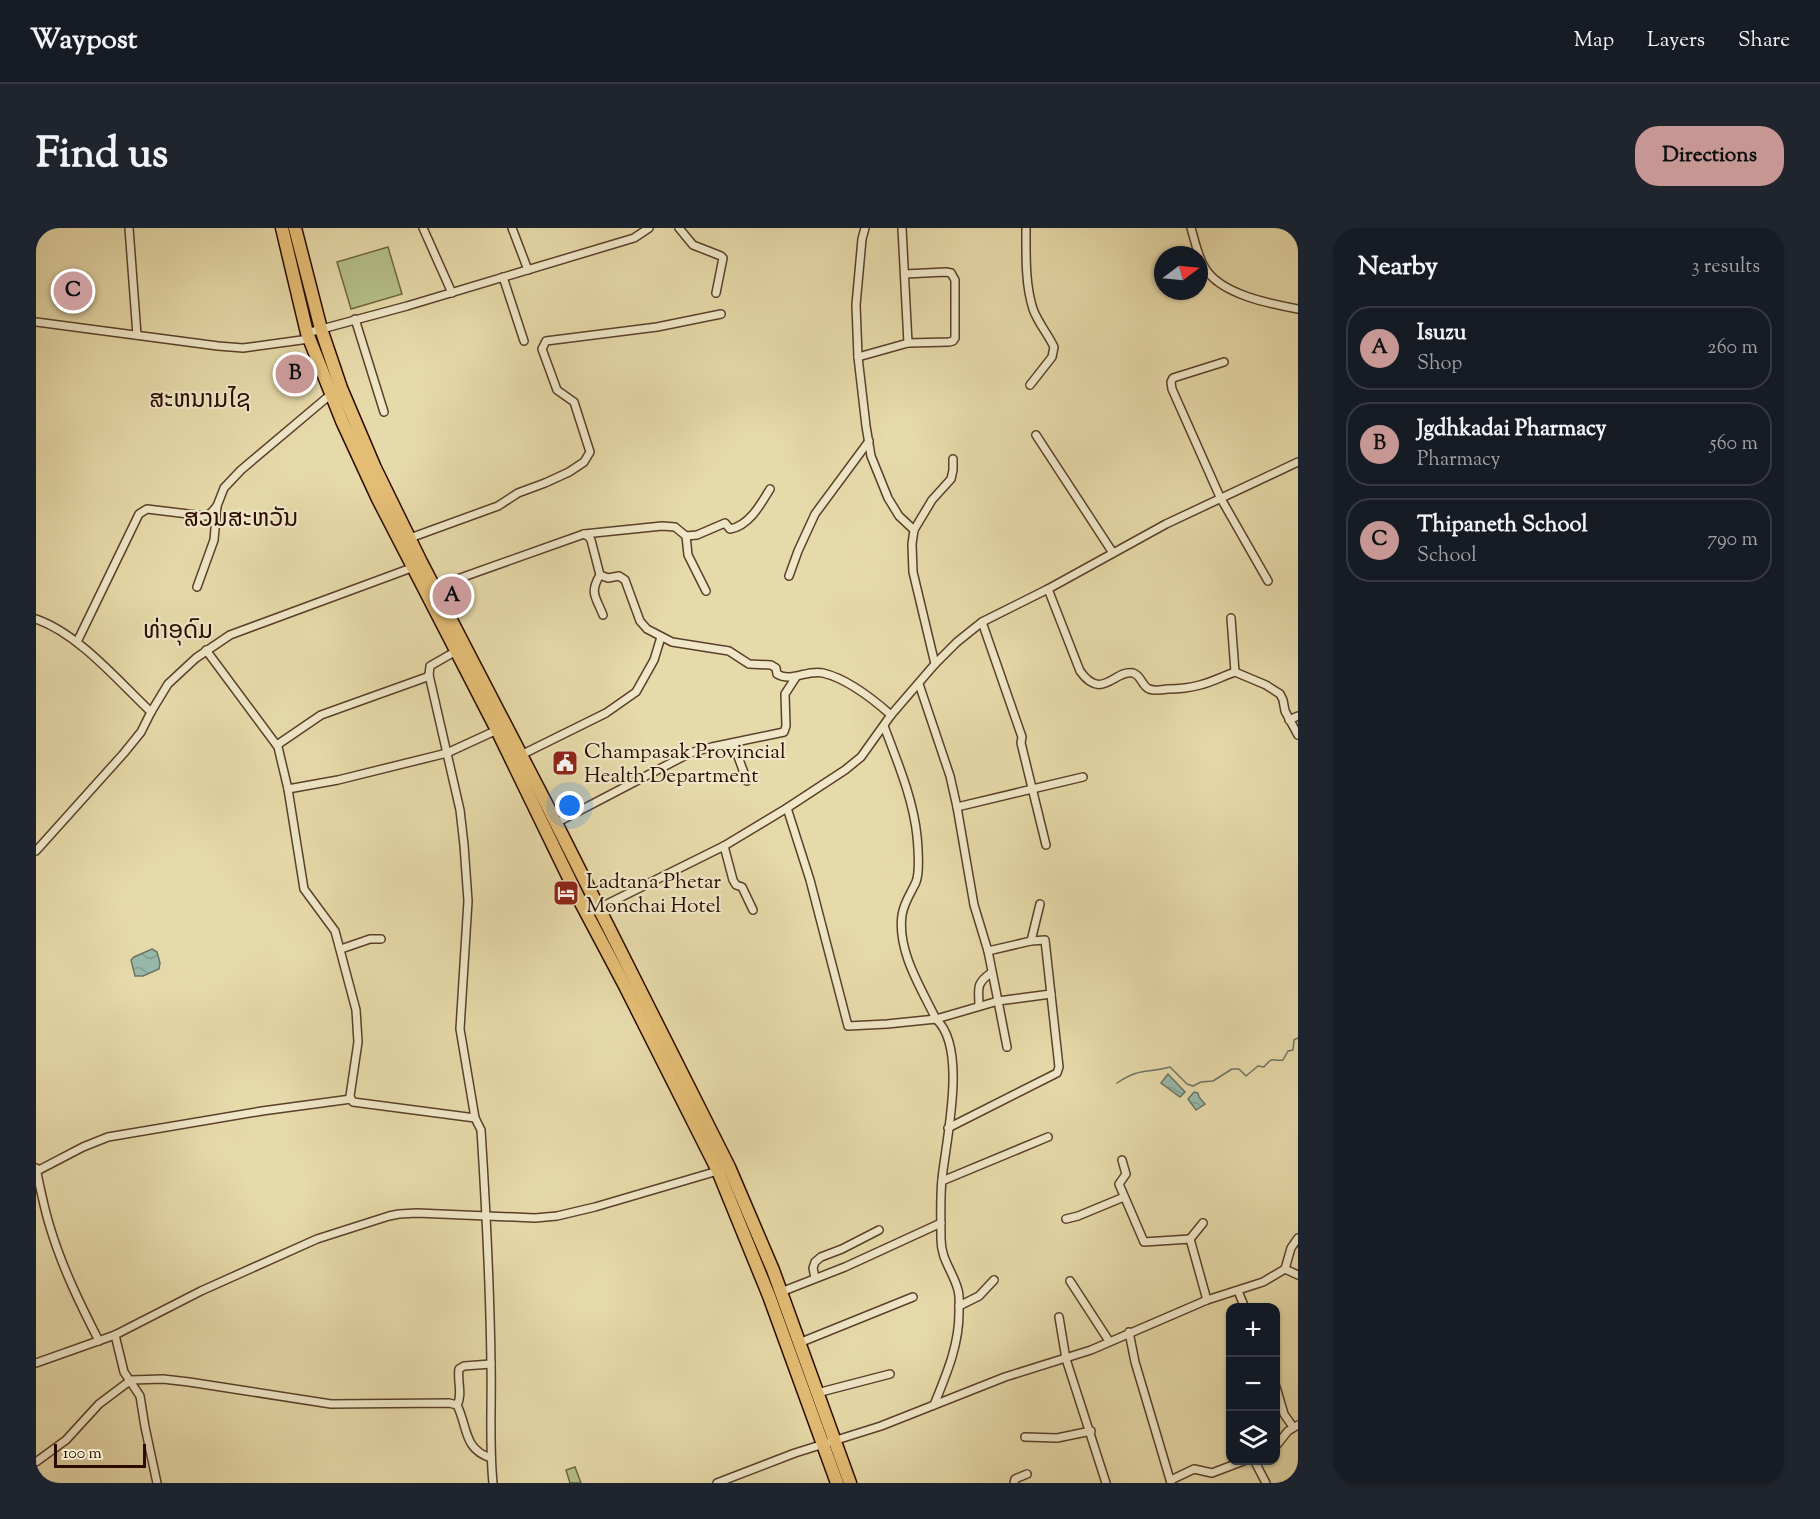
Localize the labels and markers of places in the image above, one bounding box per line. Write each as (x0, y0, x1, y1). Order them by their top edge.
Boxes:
pin: C (54, 268, 93, 314)
pin: B (276, 352, 314, 396)
pin: A (432, 574, 472, 619)
place label: Champasak Provincial Health Department (584, 738, 786, 792)
public building icon: Champasak Provincial Health Department (550, 748, 580, 778)
place label: Ladtana Phetar Monchai Hotel (586, 868, 721, 922)
hotel icon: Ladtana Phetar Monchai Hotel (551, 878, 581, 908)

